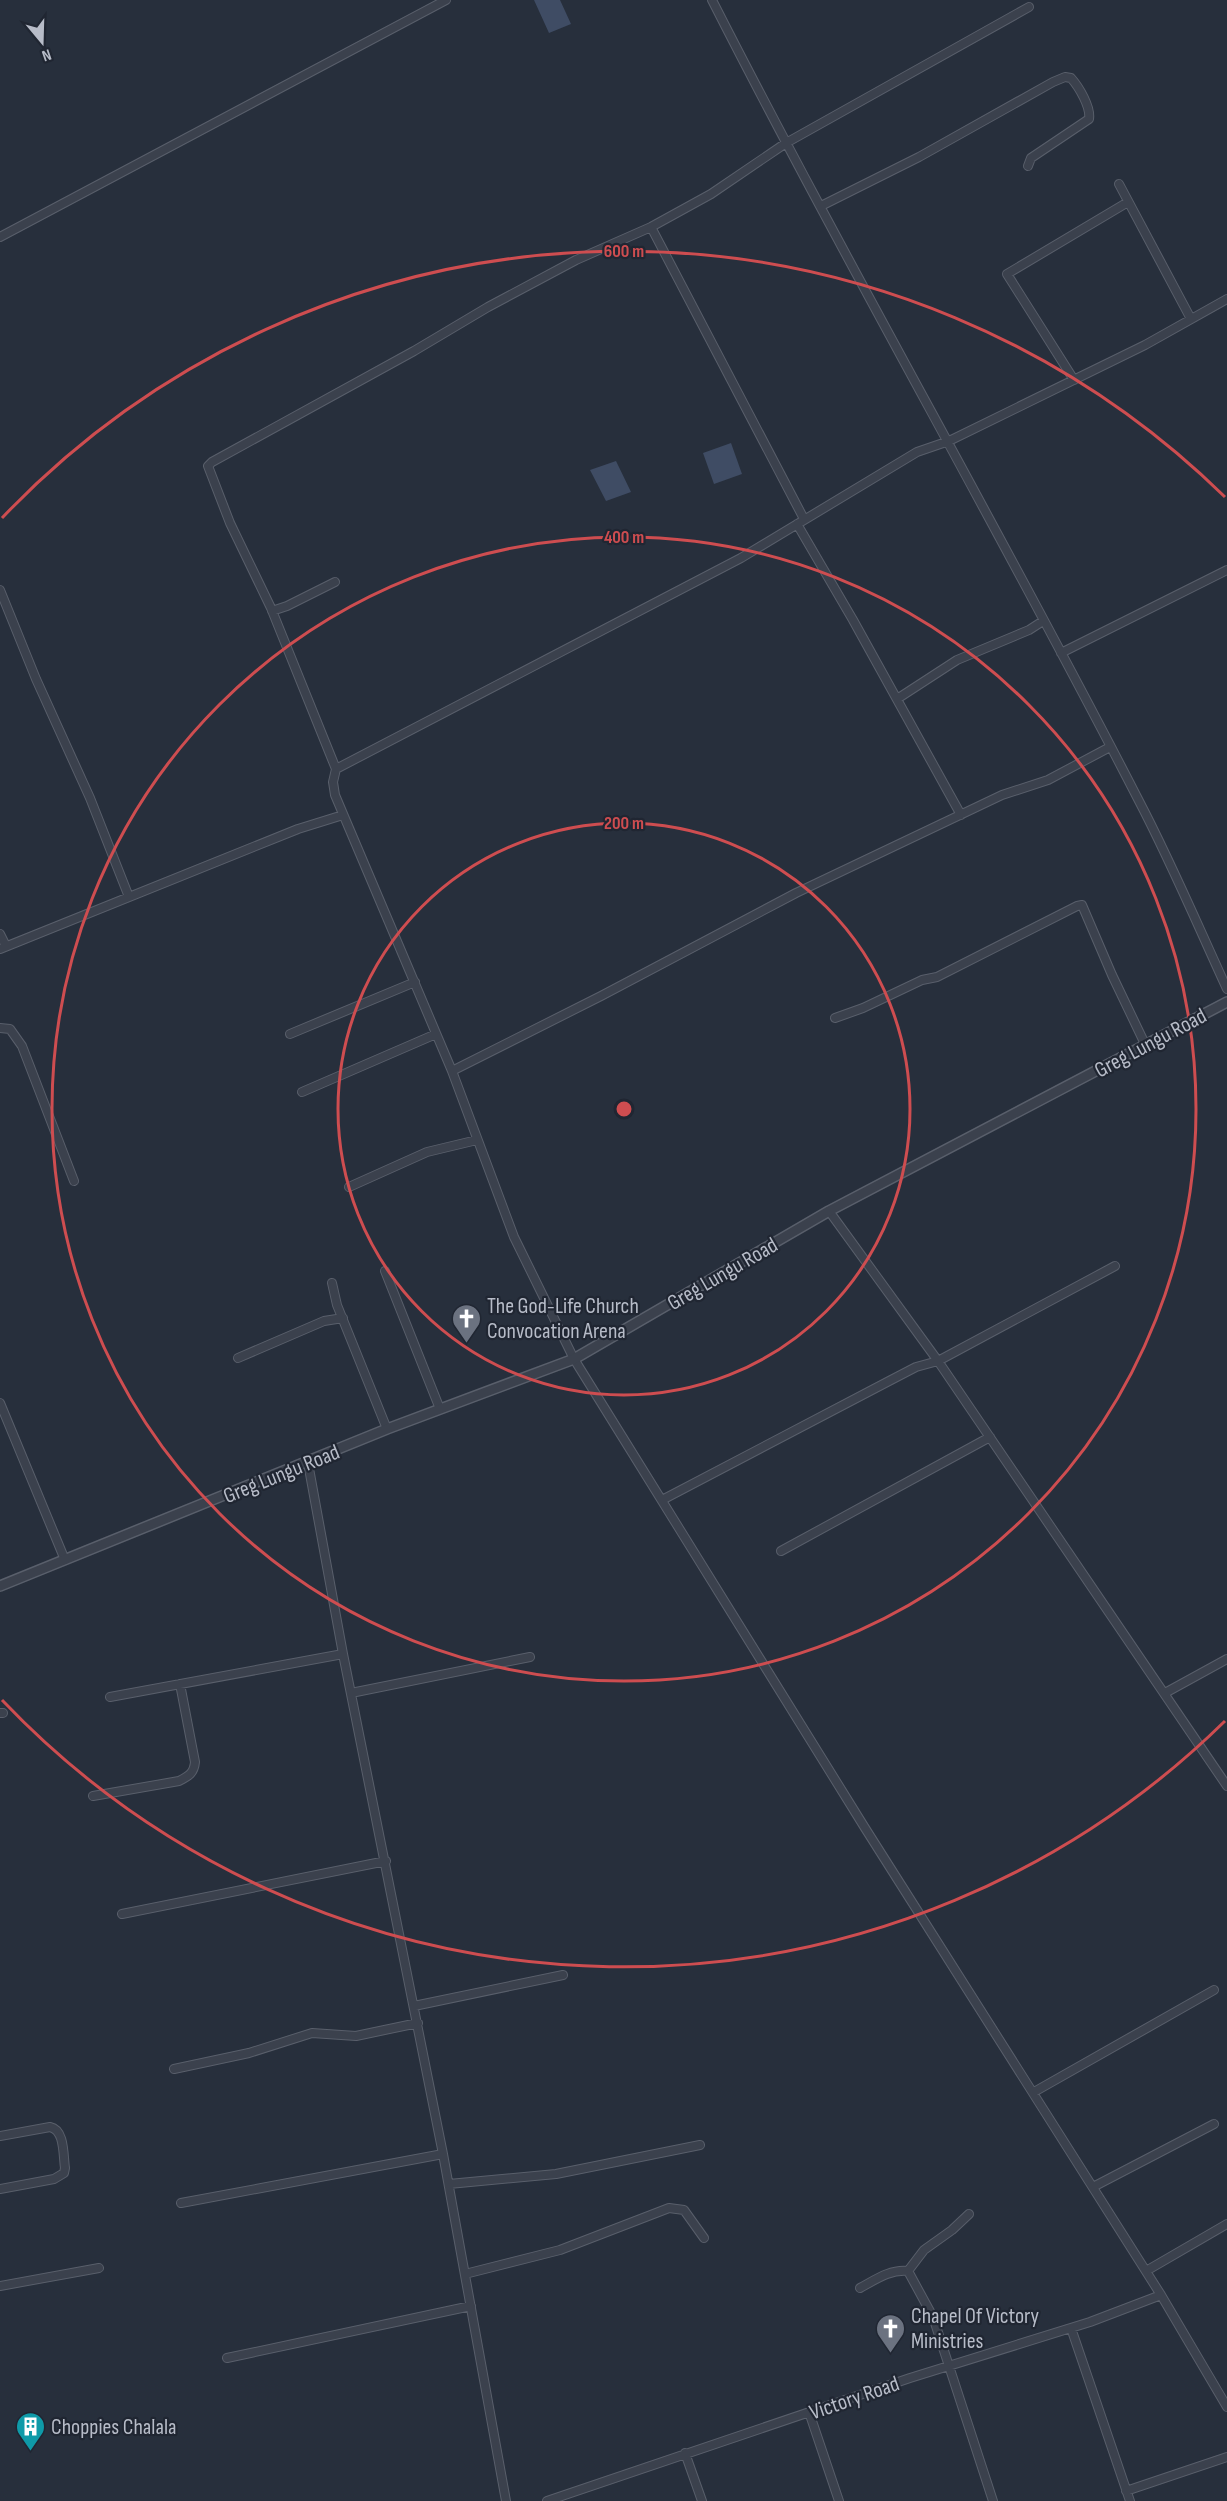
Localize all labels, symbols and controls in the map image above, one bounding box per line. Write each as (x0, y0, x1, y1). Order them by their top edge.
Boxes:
north arrow (12, 12, 72, 72)
text: N (39, 44, 54, 65)
text: 600 m (604, 241, 644, 262)
text: 400 m (604, 527, 644, 548)
text: 200 m (604, 813, 644, 834)
street label: Greg Lungu Road (1090, 1003, 1211, 1084)
centre of rings (614, 1099, 634, 1119)
street label: Greg Lungu Road (663, 1232, 783, 1317)
place label: The God-Life Church Convocation Arena (487, 1293, 639, 1345)
church icon: The God-Life Church Convocation Arena (450, 1302, 482, 1344)
street label: Greg Lungu Road (219, 1439, 344, 1510)
place label: Chapel Of Victory Ministries (911, 2303, 1040, 2355)
church icon: Chapel Of Victory Ministries (874, 2312, 906, 2354)
street label: Victory Road (806, 2370, 903, 2426)
building icon: Choppies Chalala (14, 2410, 46, 2452)
place label: Choppies Chalala (51, 2414, 176, 2441)

